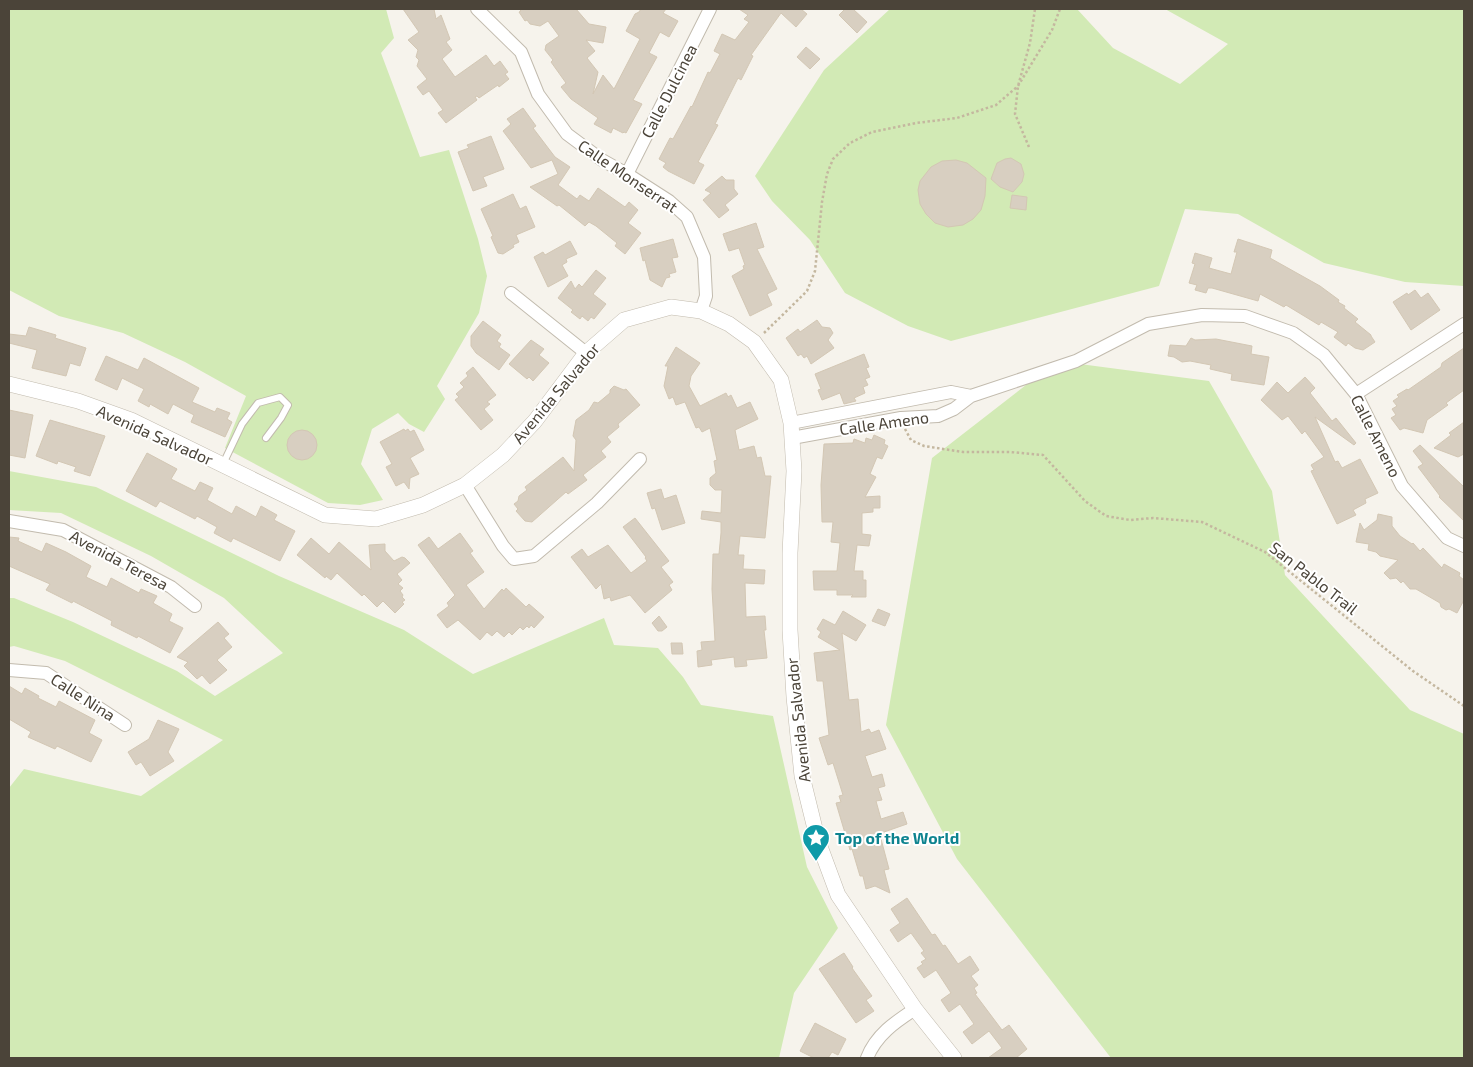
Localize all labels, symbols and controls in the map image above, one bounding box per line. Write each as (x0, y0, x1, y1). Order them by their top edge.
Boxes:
street label: Calle Dulcinea (637, 41, 700, 141)
street label: Calle Monserrat (575, 135, 682, 216)
street label: Avenida Salvador (508, 338, 604, 447)
street label: Calle Ameno (1348, 391, 1405, 480)
street label: Avenida Salvador (94, 400, 217, 469)
street label: Calle Ameno (838, 407, 930, 438)
street label: Avenida Teresa (67, 526, 172, 593)
street label: San Pablo Trail (1266, 537, 1362, 618)
street label: Avenida Salvador (781, 656, 814, 783)
street label: Calle Nina (48, 669, 119, 724)
place icon: Top of the World (801, 823, 831, 862)
place label: Top of the World (835, 828, 959, 847)

